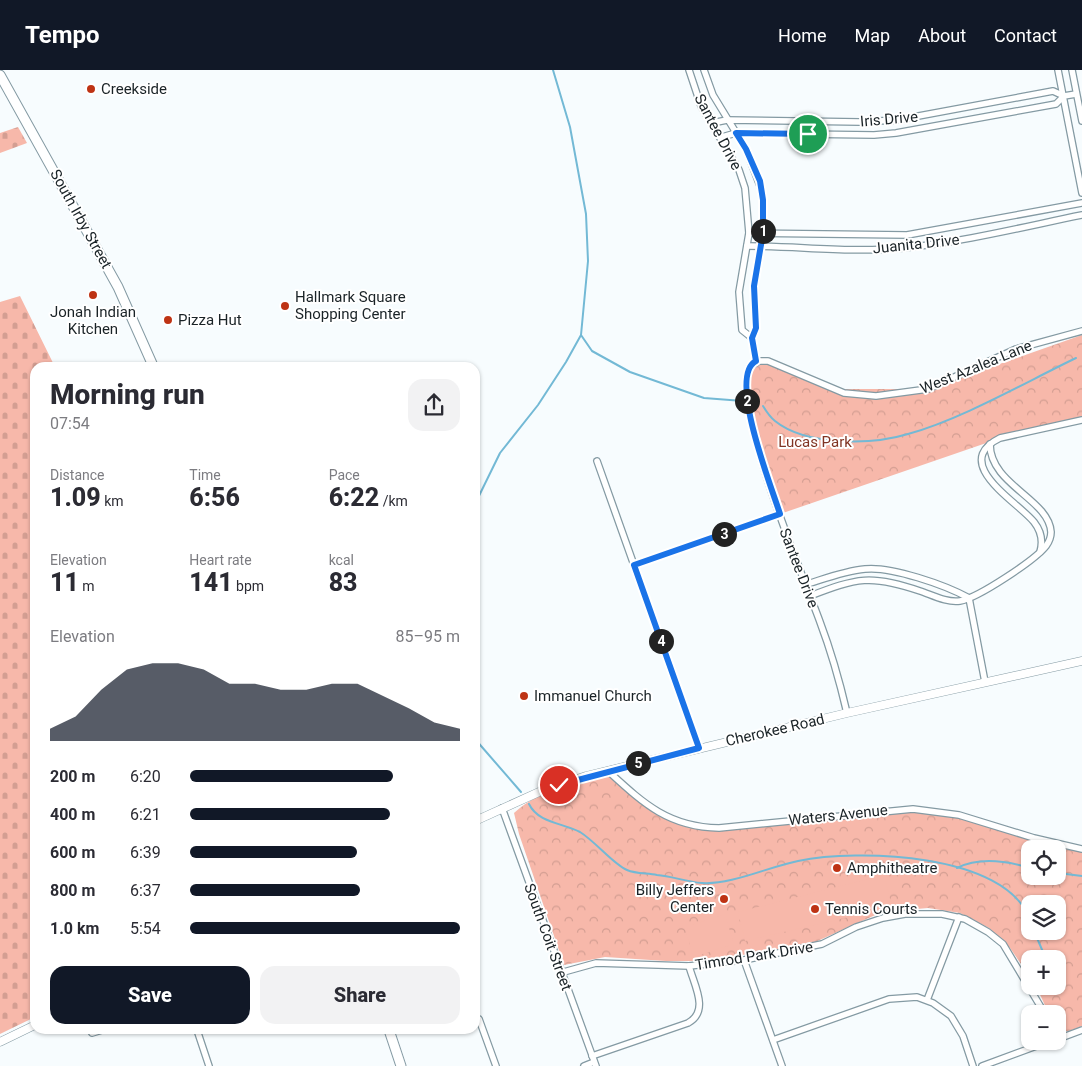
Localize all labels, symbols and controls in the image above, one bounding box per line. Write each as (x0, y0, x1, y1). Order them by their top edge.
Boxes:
text: Tempo (25, 21, 100, 49)
text: Home (778, 25, 827, 46)
text: Map (855, 25, 890, 46)
text: About (918, 25, 966, 46)
text: Contact (994, 25, 1057, 46)
place label: Creekside (101, 80, 167, 98)
marker: Creekside (85, 83, 97, 95)
street label: Santee Drive (690, 91, 746, 173)
street label: Iris Drive (859, 108, 919, 130)
pin (787, 113, 829, 155)
icon: arrive (794, 120, 822, 148)
street label: South Irby Street (46, 166, 116, 272)
pin: 1 (750, 218, 776, 244)
text: 1 (759, 223, 768, 239)
street label: Juanita Drive (872, 230, 960, 258)
place label: Hallmark Square Shopping Center (295, 288, 406, 323)
marker: Jonah Indian Kitchen (87, 289, 99, 301)
marker: Hallmark Square Shopping Center (279, 300, 291, 312)
place label: Jonah Indian Kitchen (50, 303, 136, 338)
place label: Pizza Hut (178, 311, 242, 329)
marker: Pizza Hut (162, 314, 174, 326)
street label: West Azalea Lane (918, 336, 1035, 398)
text: Morning run (50, 378, 205, 411)
button: share (408, 379, 460, 431)
pin: 2 (734, 388, 760, 414)
text: 2 (743, 393, 752, 409)
text: 07:54 (50, 414, 90, 433)
park label: Lucas Park (778, 433, 852, 451)
text: Distance (50, 467, 105, 483)
text: Time (189, 467, 221, 483)
text: Pace (329, 467, 360, 483)
text: 1.09 (50, 483, 101, 512)
text: 6:56 (189, 483, 240, 512)
text: 6:22 (329, 483, 379, 512)
text: km (101, 493, 124, 509)
text: /km (379, 493, 408, 509)
pin: 3 (712, 522, 736, 546)
text: 3 (720, 526, 729, 542)
street label: Santee Drive (776, 526, 822, 610)
text: Elevation (50, 552, 107, 568)
text: Heart rate (189, 552, 252, 568)
text: kcal (329, 552, 354, 568)
text: 11 (50, 568, 79, 597)
text: 141 (189, 568, 233, 597)
text: 83 (329, 568, 358, 597)
text: m (79, 578, 95, 594)
text: bpm (233, 578, 264, 594)
text: Elevation (50, 627, 115, 646)
text: 85–95 m (396, 627, 460, 646)
pin: 4 (648, 628, 674, 654)
text: 4 (657, 633, 666, 649)
place label: Immanuel Church (534, 687, 652, 705)
marker: Immanuel Church (518, 690, 530, 702)
street label: Cherokee Road (724, 710, 826, 750)
pin: 5 (626, 750, 650, 776)
text: 5 (634, 755, 643, 771)
pin (538, 764, 580, 806)
text: 200 m (50, 767, 95, 786)
text: 6:20 (130, 767, 161, 786)
icon: check (545, 771, 573, 799)
street label: Waters Avenue (787, 801, 889, 829)
text: 400 m (50, 805, 95, 824)
text: 6:21 (130, 805, 161, 824)
map controls (1021, 840, 1066, 1050)
button: locate (1021, 840, 1066, 885)
text: 600 m (50, 843, 95, 862)
text: 6:39 (130, 843, 161, 862)
place label: Amphitheatre (847, 859, 937, 877)
marker: Amphitheatre (831, 862, 843, 874)
text: 800 m (50, 881, 95, 900)
text: 6:37 (130, 881, 161, 900)
street label: South Coit Street (520, 881, 576, 993)
place label: Billy Jeffers Center (636, 881, 714, 916)
marker: Billy Jeffers Center (718, 893, 730, 905)
button: layers (1021, 895, 1066, 940)
place label: Tennis Courts (825, 900, 918, 918)
marker: Tennis Courts (809, 903, 821, 915)
text: 1.0 km (50, 919, 99, 938)
text: 5:54 (130, 919, 161, 938)
street label: Timrod Park Drive (694, 938, 814, 974)
button: + (1021, 950, 1066, 995)
button: Save (50, 966, 250, 1024)
button: Share (260, 966, 460, 1024)
button: − (1021, 1005, 1066, 1050)

